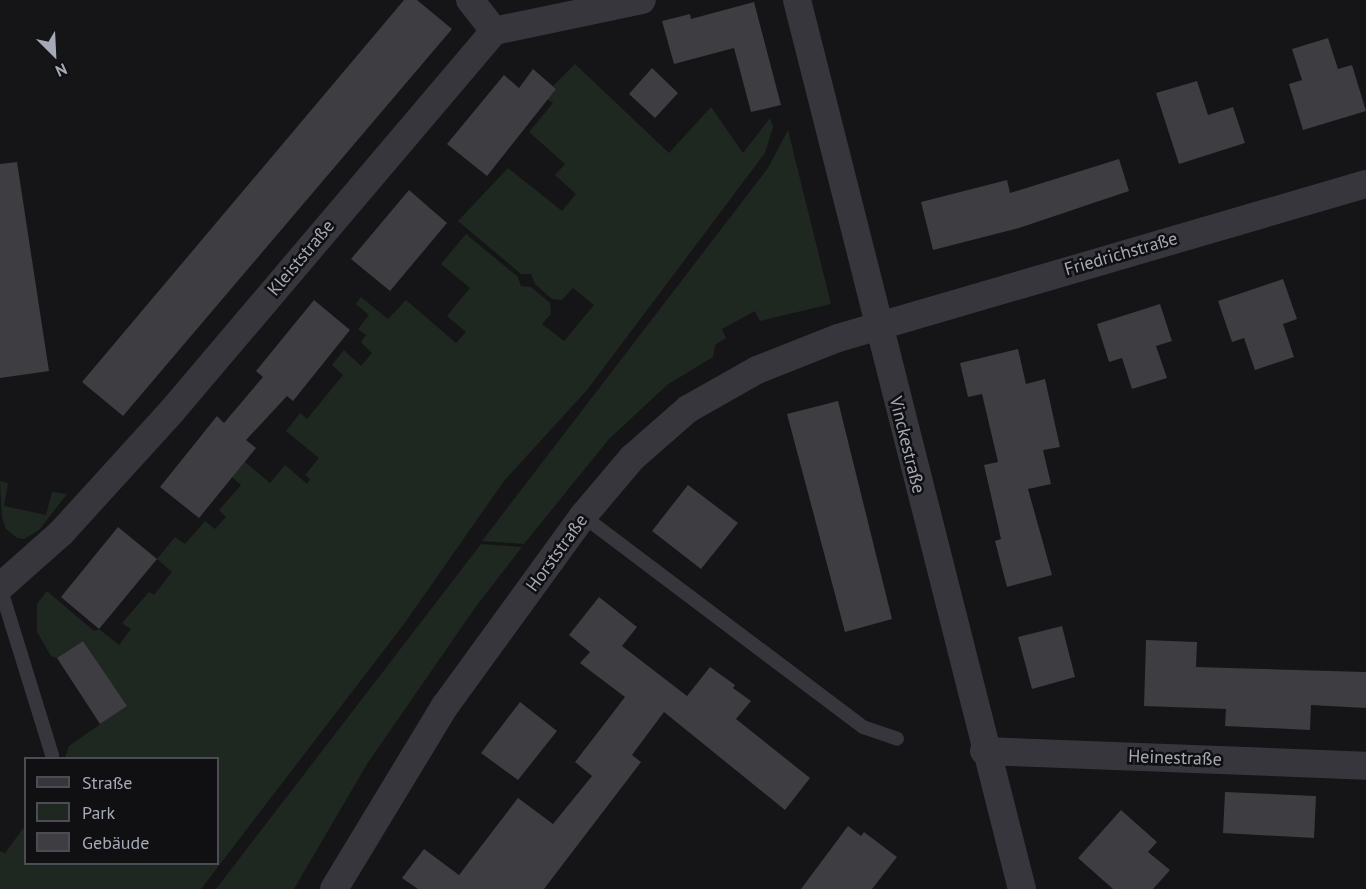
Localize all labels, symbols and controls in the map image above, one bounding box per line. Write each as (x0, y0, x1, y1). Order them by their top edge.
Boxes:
north arrow (24, 24, 84, 84)
text: N (52, 59, 70, 82)
street label: Kleiststraße (263, 216, 339, 300)
street label: Friedrichstraße (1062, 228, 1180, 280)
street label: Vinckestraße (885, 394, 929, 496)
street label: Horststraße (522, 510, 592, 596)
street label: Heinestraße (1128, 746, 1222, 770)
legend (24, 757, 219, 865)
text: Straße (82, 771, 133, 794)
text: Park (82, 801, 115, 824)
text: Gebäude (82, 831, 149, 854)

